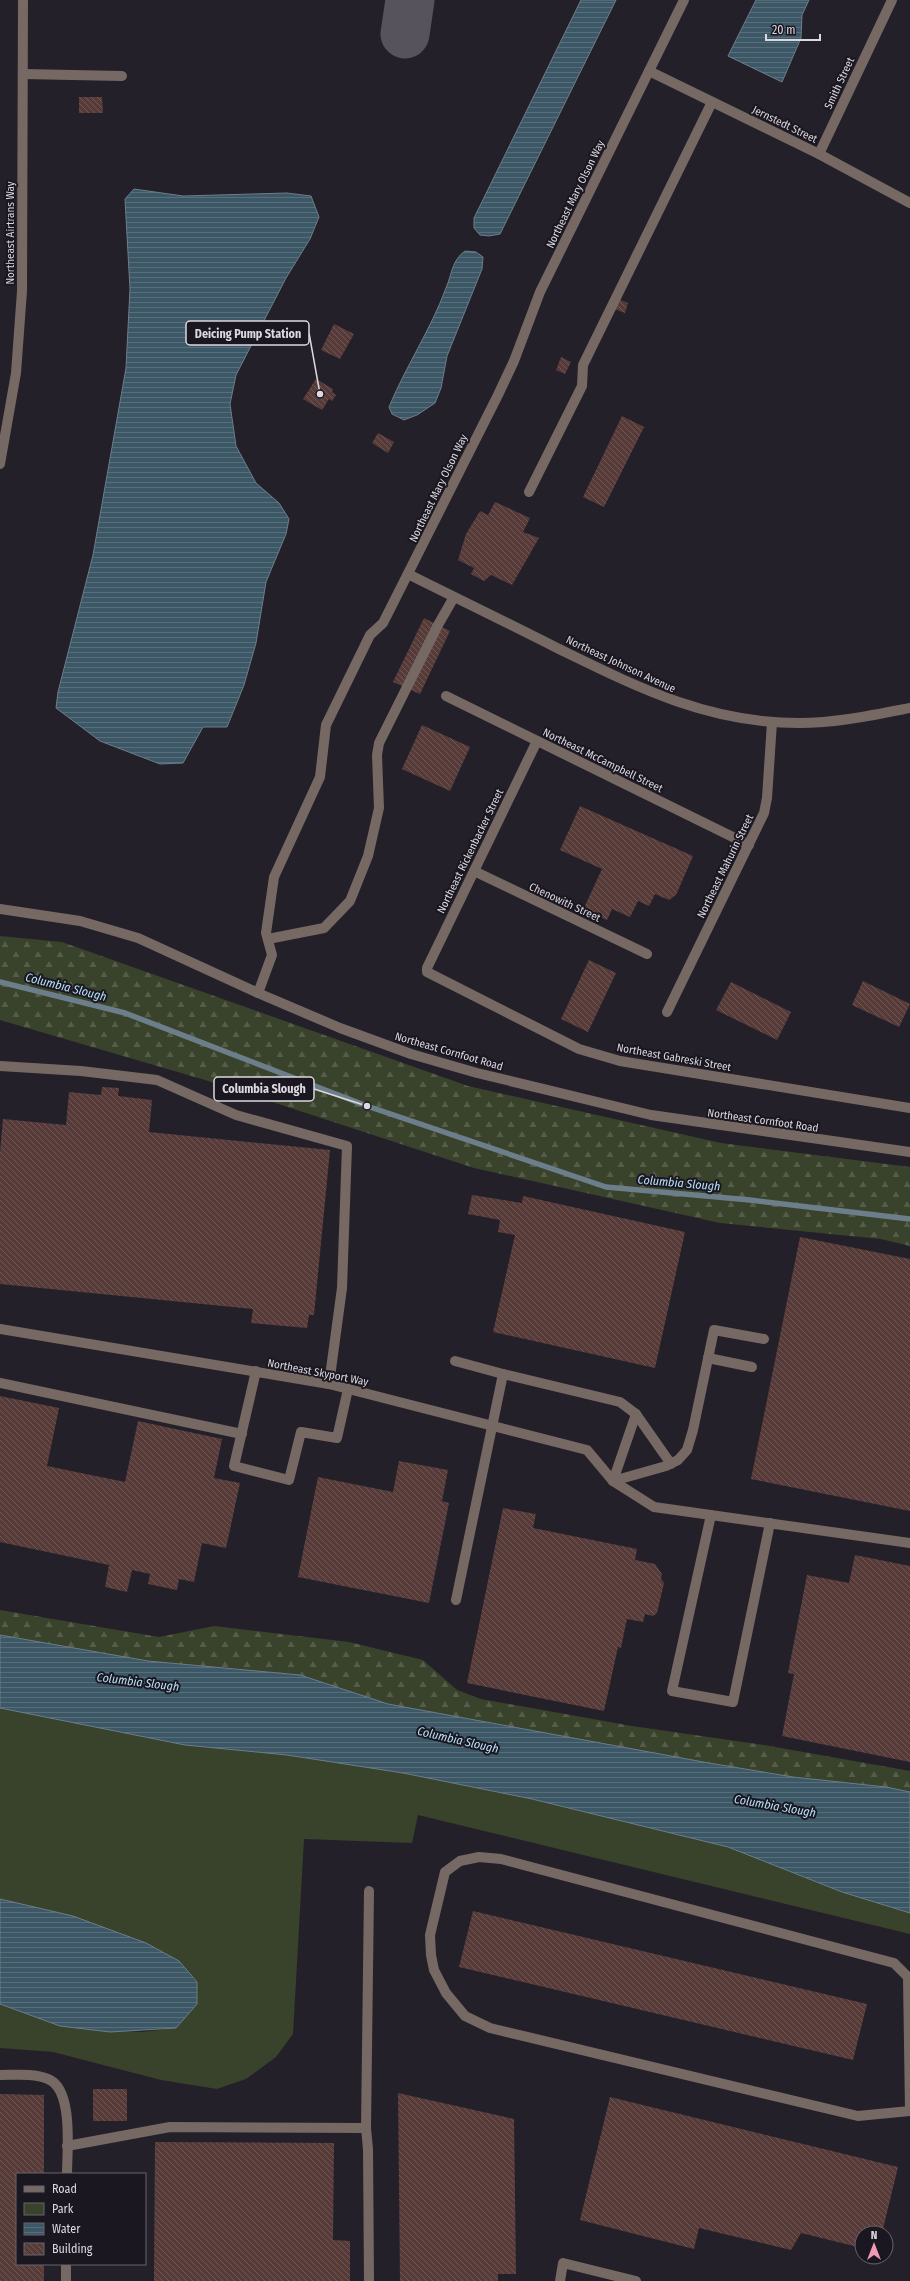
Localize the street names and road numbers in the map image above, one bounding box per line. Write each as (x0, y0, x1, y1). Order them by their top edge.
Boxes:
street label: Smith Street (822, 55, 857, 111)
street label: Jernstedt Street (750, 103, 820, 146)
street label: Northeast Mary Olson Way (544, 138, 607, 250)
street label: Northeast Airtrans Way (4, 181, 17, 285)
street label: Northeast Mary Olson Way (407, 432, 470, 544)
street label: Northeast Johnson Avenue (564, 633, 678, 696)
street label: Northeast McCampbell Street (541, 726, 665, 795)
street label: Northeast Rickenbacker Street (435, 787, 506, 916)
street label: Northeast Mahurin Street (695, 812, 756, 920)
street label: Chenowith Street (527, 880, 603, 925)
street label: Northeast Cornfoot Road (393, 1030, 504, 1073)
street label: Northeast Gabreski Street (616, 1041, 733, 1074)
street label: Northeast Cornfoot Road (707, 1106, 819, 1135)
street label: Northeast Skyport Way (266, 1356, 369, 1389)

